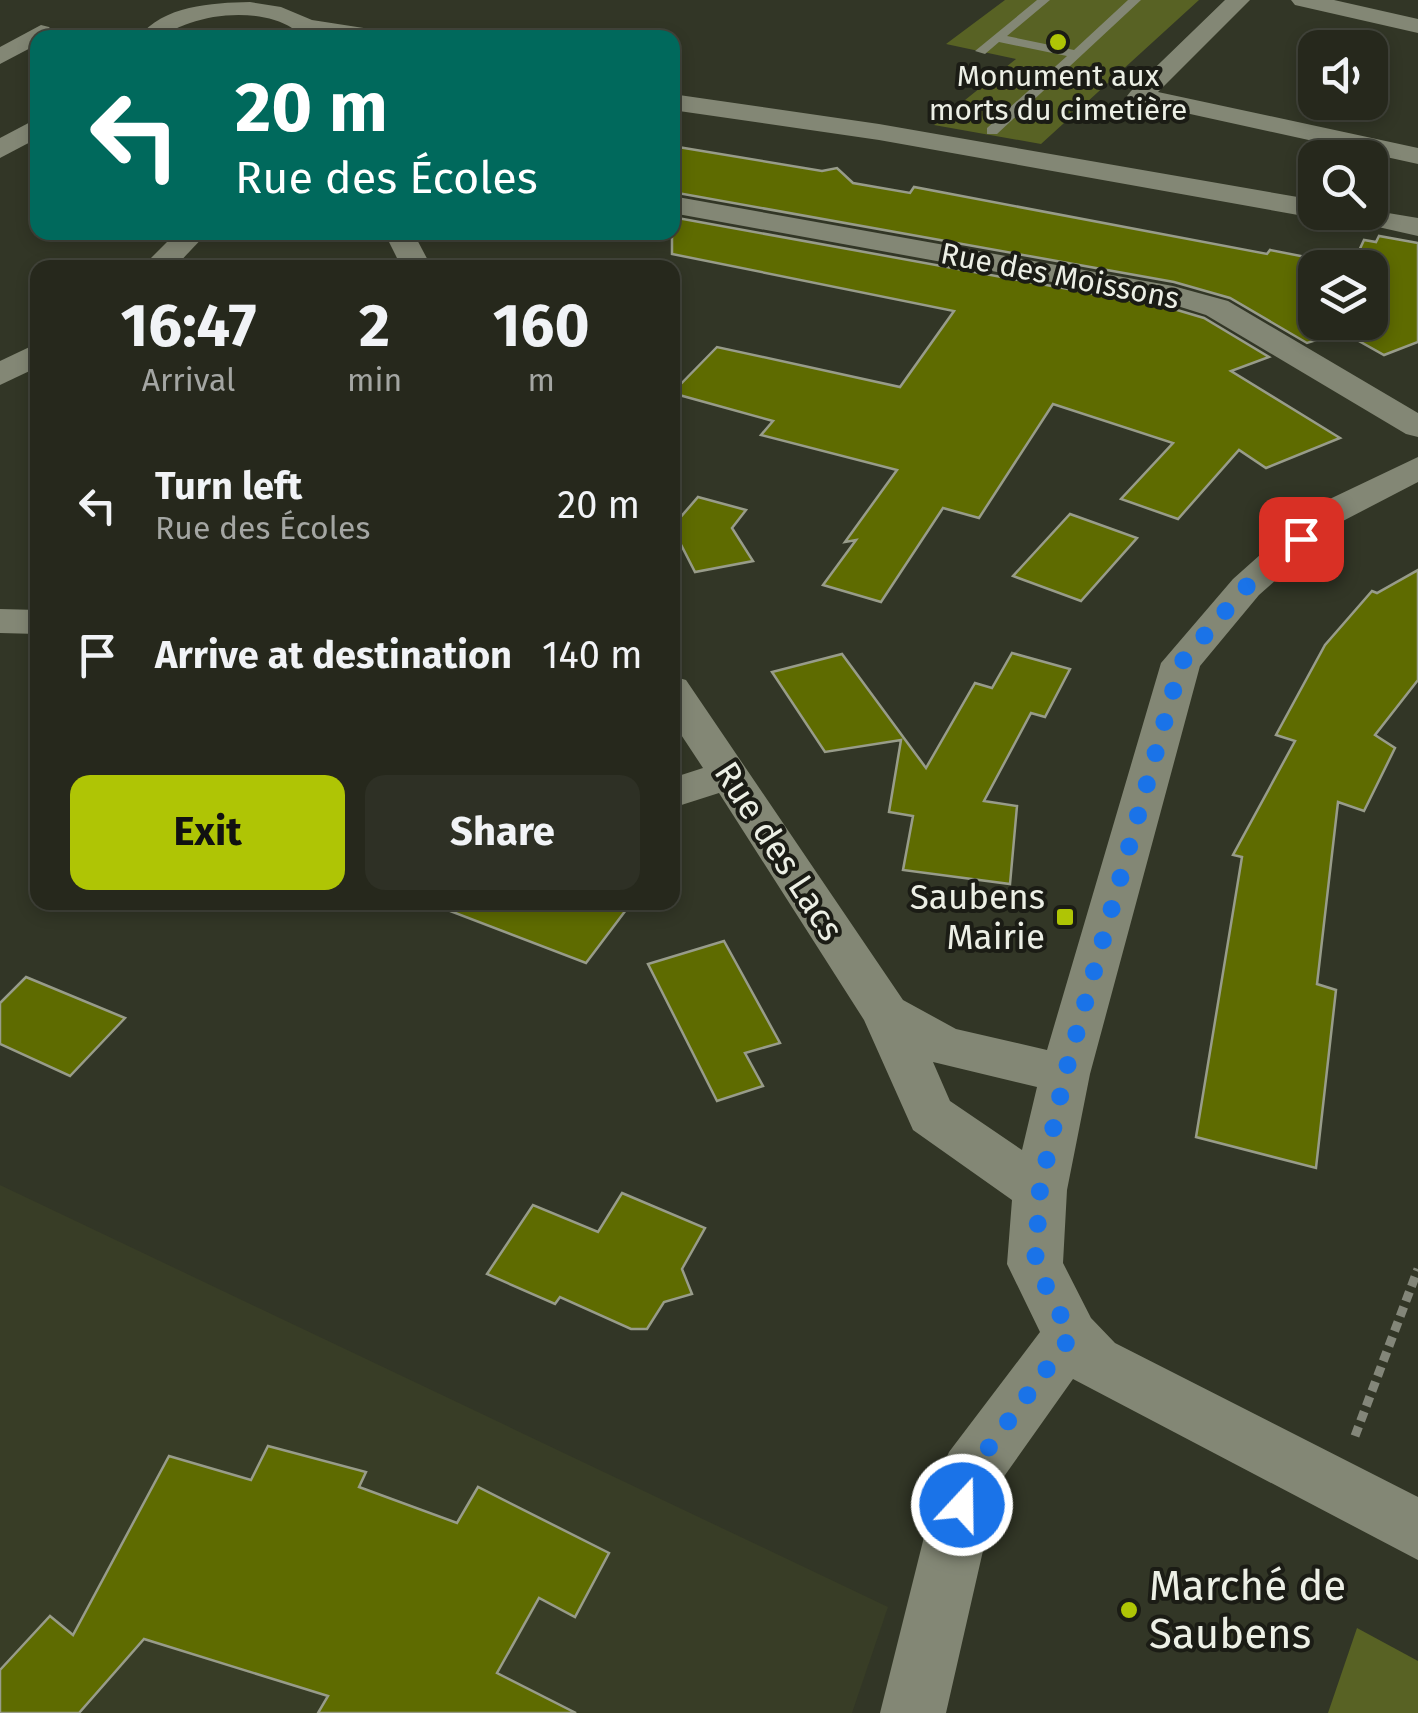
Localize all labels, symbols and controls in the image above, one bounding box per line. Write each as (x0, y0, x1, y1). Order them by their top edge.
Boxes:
map controls (1298, 30, 1388, 340)
button: sound (1298, 30, 1388, 120)
marker: Monument aux morts du cimetière (1047, 31, 1069, 53)
place label: Monument aux morts du cimetière (929, 58, 1187, 128)
text: 20 m (235, 66, 388, 150)
icon: left (70, 70, 200, 200)
button: search (1298, 140, 1388, 230)
text: Rue des Écoles (235, 151, 538, 205)
street label: Rue des Moissons (938, 235, 1182, 317)
button: layers (1298, 250, 1388, 340)
text: 16:47 (120, 290, 257, 362)
text: 2 (359, 290, 390, 362)
text: 160 (493, 290, 589, 362)
text: Arrival (142, 361, 235, 399)
text: min (347, 361, 402, 399)
text: m (527, 361, 555, 399)
text: Turn left (155, 463, 302, 509)
icon: left (70, 478, 125, 533)
text: 20 m (557, 482, 640, 528)
pin (1259, 497, 1344, 582)
text: Rue des Écoles (155, 509, 370, 547)
icon: arrive (1274, 512, 1329, 567)
icon: arrive (70, 628, 125, 683)
text: Arrive at destination (155, 632, 512, 678)
text: 140 m (542, 632, 643, 678)
street label: Rue des Lacs (706, 754, 852, 948)
button: Exit (70, 775, 345, 890)
button: Share (365, 775, 640, 890)
place label: Saubens Mairie (910, 876, 1045, 958)
marker: Saubens Mairie (1054, 906, 1076, 928)
position arrow (910, 1453, 1014, 1557)
place label: Marché de Saubens (1149, 1561, 1346, 1659)
marker: Marché de Saubens (1118, 1599, 1140, 1621)

